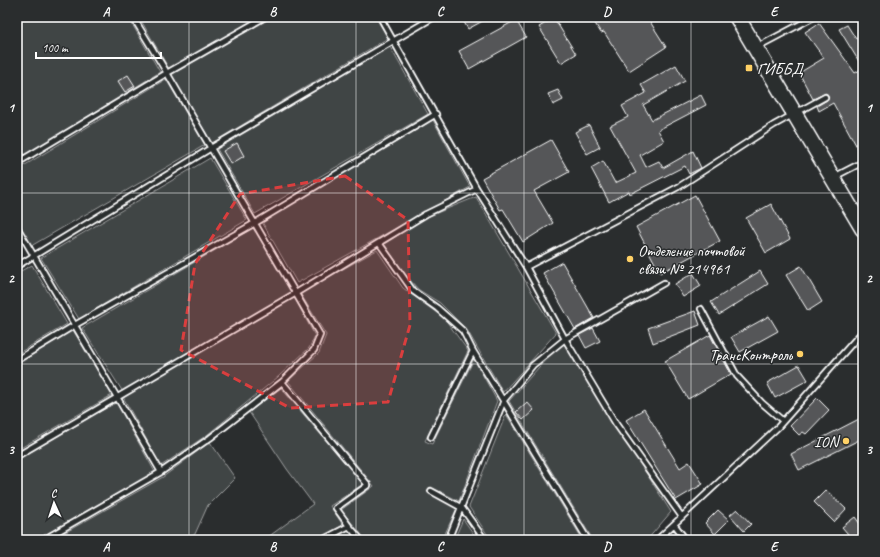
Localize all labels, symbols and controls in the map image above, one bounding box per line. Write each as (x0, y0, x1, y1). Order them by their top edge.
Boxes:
text: A (103, 4, 111, 20)
text: B (270, 4, 278, 20)
text: C (437, 4, 445, 20)
text: D (603, 4, 612, 20)
text: E (771, 4, 780, 20)
scale bar (36, 34, 161, 60)
text: 100 m (42, 40, 69, 56)
place label: ГИББД (757, 59, 804, 79)
marker: ГИББД (744, 63, 754, 73)
text: 1 (8, 100, 16, 116)
text: 1 (866, 100, 874, 116)
place label: Отделение почтовой связи № 214961 (638, 241, 746, 279)
marker: Отделение почтовой связи № 214961 (625, 254, 635, 264)
text: 2 (8, 271, 15, 287)
text: 2 (866, 271, 873, 287)
place label: ТрансКонтроль (709, 345, 794, 365)
marker: ТрансКонтроль (795, 349, 805, 359)
place label: ION (814, 432, 840, 452)
marker: ION (841, 436, 851, 446)
text: 3 (8, 442, 15, 458)
text: 3 (866, 442, 873, 458)
north arrow (34, 483, 74, 523)
text: С (50, 486, 58, 500)
text: A (103, 539, 111, 555)
text: B (270, 539, 278, 555)
text: C (437, 539, 445, 555)
text: D (603, 539, 612, 555)
text: E (771, 539, 780, 555)

